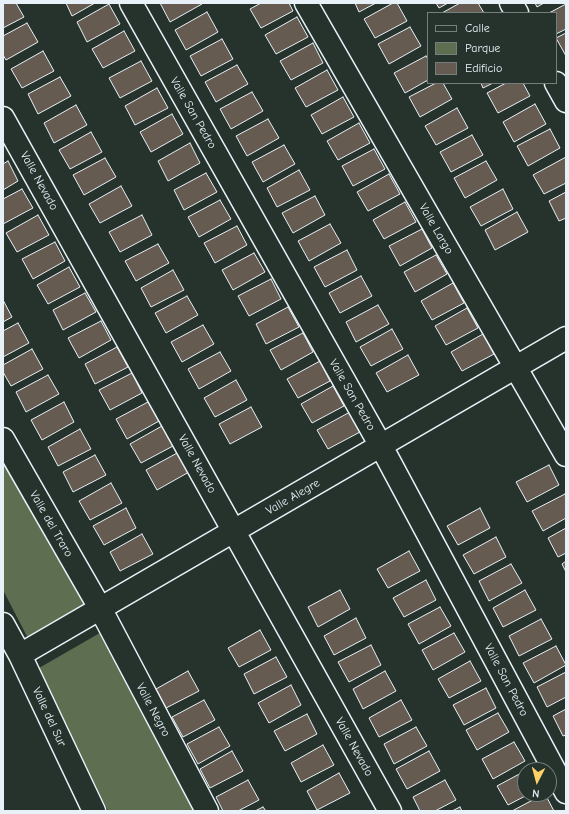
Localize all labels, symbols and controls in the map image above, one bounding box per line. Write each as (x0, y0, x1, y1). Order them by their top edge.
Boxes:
legend (427, 12, 557, 84)
text: Calle (465, 21, 490, 35)
text: Parque (465, 41, 500, 55)
text: Edificio (465, 61, 502, 75)
street label: Valle San Pedro (167, 75, 219, 151)
street label: Valle Nevado (17, 149, 61, 213)
street label: Valle Largo (416, 201, 456, 257)
street label: Valle San Pedro (326, 357, 378, 433)
street label: Valle Nevado (175, 432, 219, 496)
street label: Valle Alegre (264, 476, 322, 518)
street label: Valle del Traro (26, 488, 76, 560)
street label: Valle San Pedro (481, 641, 531, 719)
street label: Valle Negro (133, 681, 173, 739)
street label: Valle del Sur (29, 685, 69, 749)
street label: Valle Nevado (332, 715, 376, 779)
north arrow (517, 762, 557, 802)
text: N (532, 787, 540, 800)

